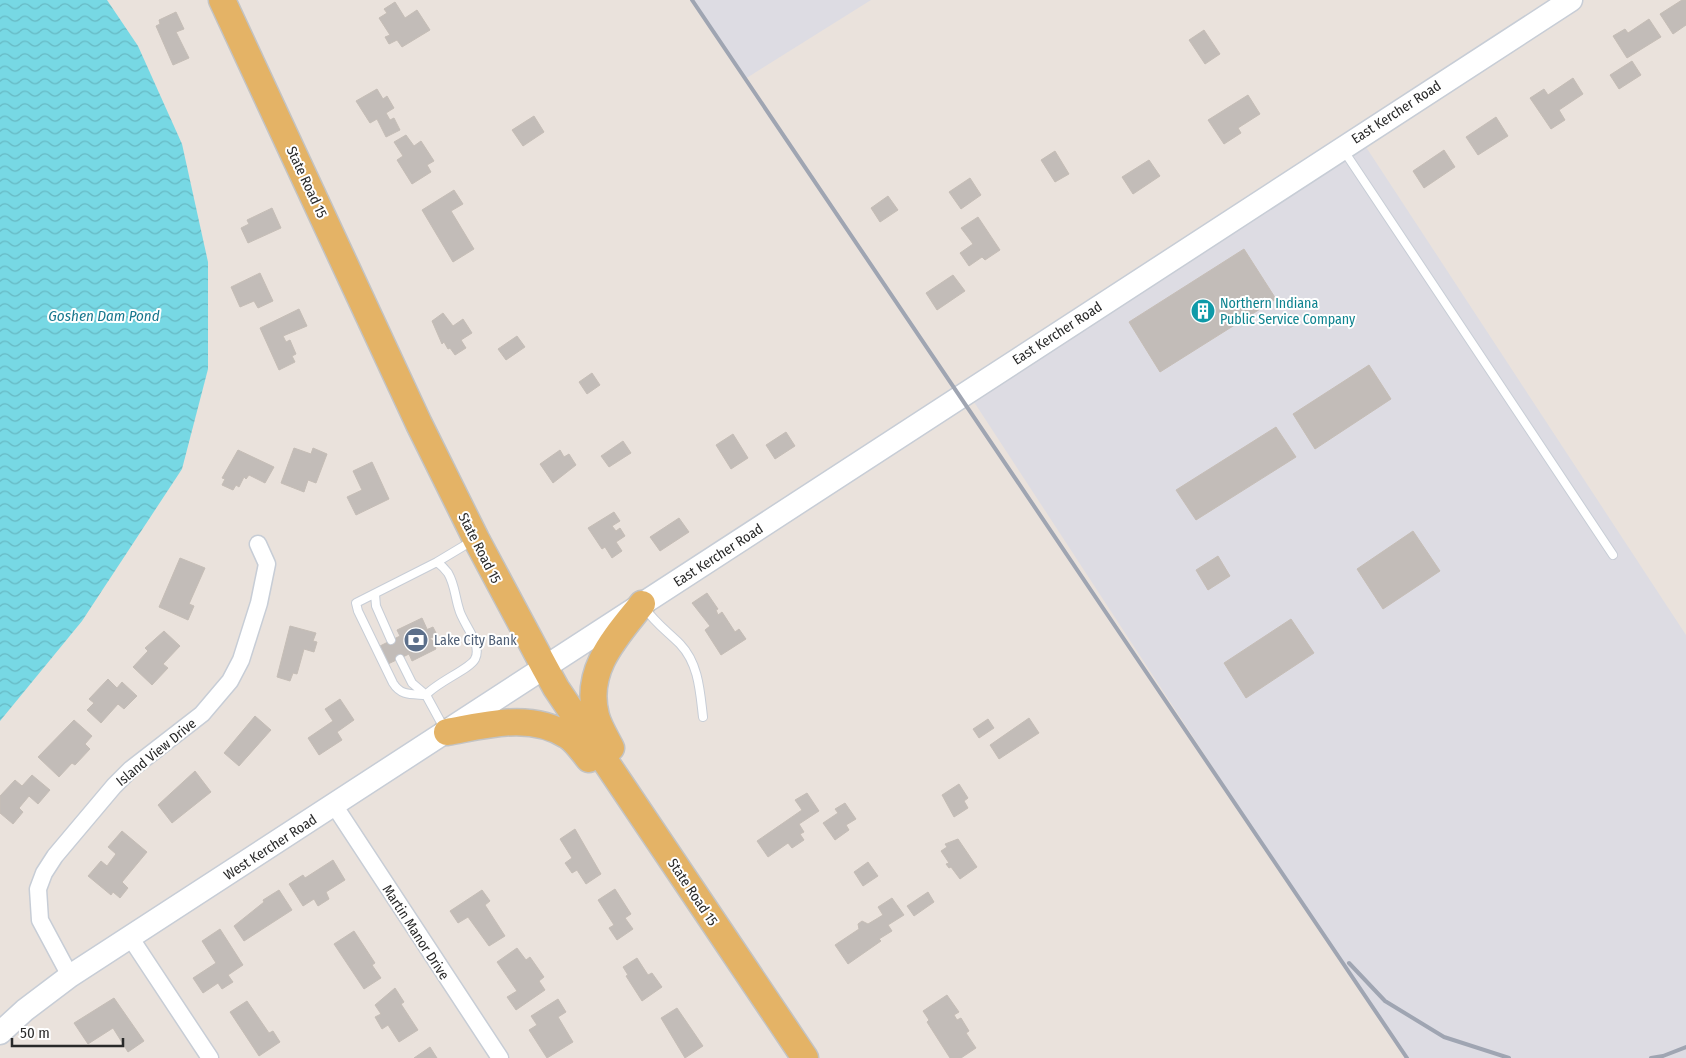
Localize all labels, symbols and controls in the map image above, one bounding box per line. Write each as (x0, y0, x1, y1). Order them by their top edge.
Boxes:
street label: East Kercher Road (1348, 77, 1444, 148)
street label: State Road 15 (283, 144, 331, 221)
place label: Northern Indiana Public Service Company (1220, 295, 1356, 328)
street label: East Kercher Road (1009, 298, 1105, 369)
building icon: Northern Indiana Public Service Company (1190, 298, 1216, 324)
water label: Goshen Dam Pond (48, 307, 160, 325)
street label: State Road 15 (454, 510, 505, 586)
street label: East Kercher Road (670, 520, 766, 591)
bank icon: Lake City Bank (403, 627, 429, 653)
place label: Lake City Bank (434, 632, 517, 649)
street label: Island View Drive (113, 715, 200, 790)
street label: West Kercher Road (221, 811, 320, 884)
street label: State Road 15 (664, 856, 721, 929)
street label: Martin Manor Drive (379, 882, 453, 983)
scale bar (12, 1016, 124, 1048)
text: 50 m (20, 1024, 50, 1042)

